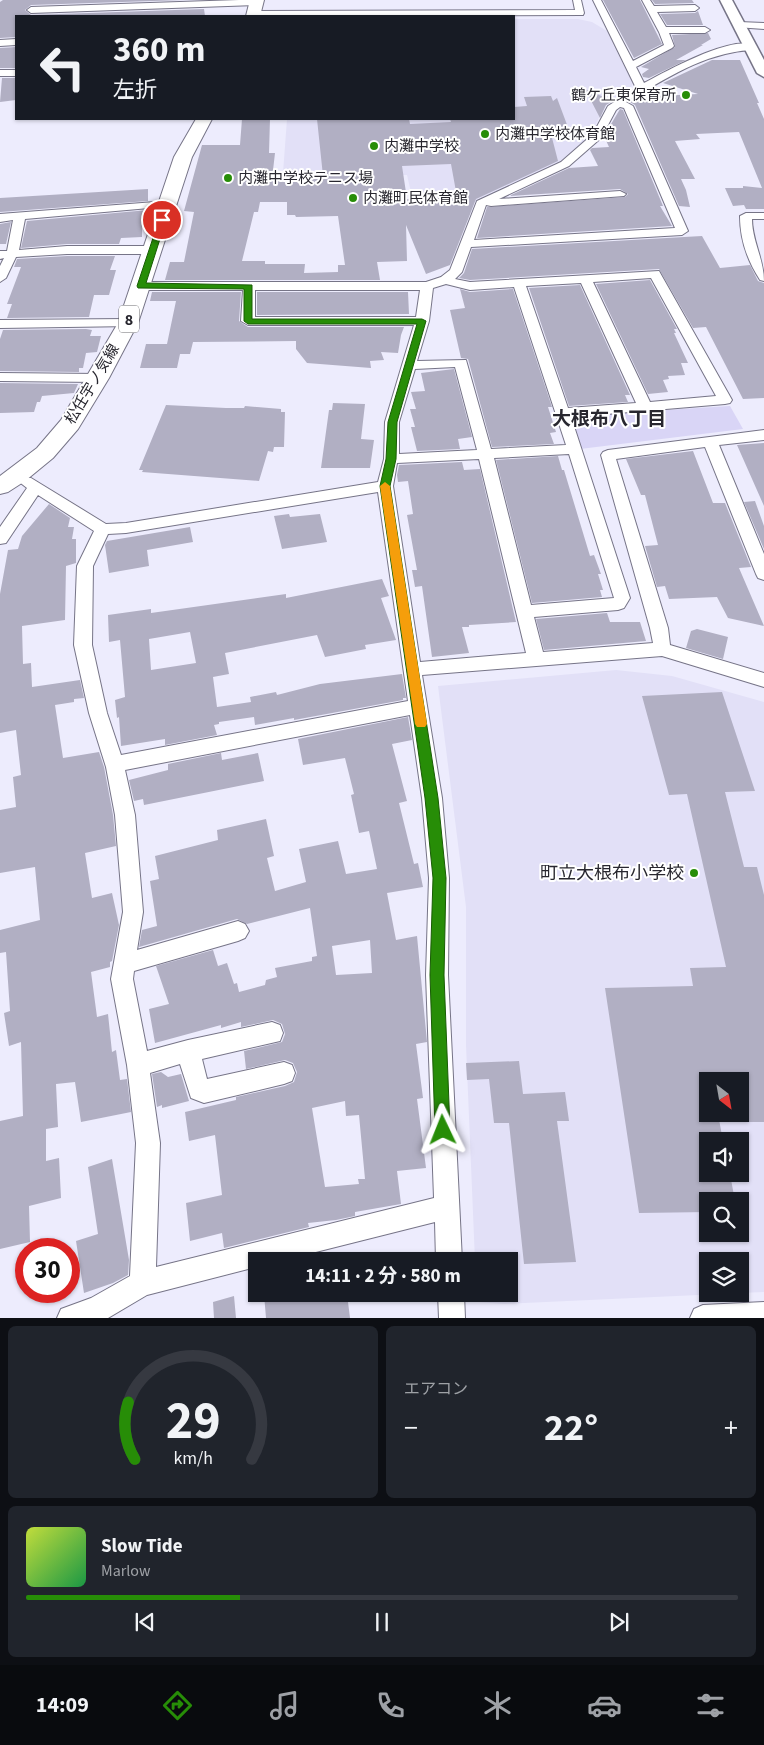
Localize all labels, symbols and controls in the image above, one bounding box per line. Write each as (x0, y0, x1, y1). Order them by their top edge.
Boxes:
text: 360 m (113, 25, 205, 75)
icon: left (30, 35, 95, 100)
text: 左折 (113, 74, 157, 106)
place label: 鶴ケ丘東保育所 (571, 85, 676, 106)
marker: 鶴ケ丘東保育所 (680, 89, 692, 101)
place label: 内灘中学校体育館 (495, 124, 615, 145)
marker: 内灘中学校体育館 (479, 128, 491, 140)
place label: 内灘中学校 (384, 136, 459, 157)
marker: 内灘中学校 (368, 140, 380, 152)
place label: 内灘中学校テニス場 (238, 168, 373, 189)
marker: 内灘中学校テニス場 (222, 172, 234, 184)
place label: 内灘町民体育館 (363, 188, 468, 209)
marker: 内灘町民体育館 (347, 192, 359, 204)
pin (141, 199, 183, 241)
icon: arrive (148, 206, 176, 234)
road number: 8 (119, 306, 139, 332)
street label: 松任宇ノ気線 (60, 340, 125, 428)
district label: 大根布八丁目 (552, 406, 666, 433)
place label: 町立大根布小学校 (540, 861, 684, 886)
marker: 町立大根布小学校 (688, 867, 700, 879)
north arrow (699, 1072, 749, 1122)
map controls (699, 1072, 749, 1302)
position arrow (416, 1103, 468, 1155)
button: sound (699, 1132, 749, 1182)
button: search (699, 1192, 749, 1242)
speed limit sign: 30 (15, 1238, 80, 1303)
button: layers (699, 1252, 749, 1302)
text: 14:11 · 2 分 · 580 m (305, 1263, 461, 1290)
text: エアコン (404, 1378, 468, 1400)
text: 29 (166, 1385, 220, 1459)
text: 22° (544, 1401, 598, 1455)
text: − (404, 1408, 418, 1448)
text: + (724, 1408, 738, 1448)
text: km/h (173, 1446, 213, 1471)
text: Slow Tide (101, 1533, 182, 1560)
text: Marlow (101, 1560, 150, 1582)
icon: previous (131, 1608, 159, 1636)
icon: pause (368, 1608, 396, 1636)
icon: next (605, 1608, 633, 1636)
icon: directions (160, 1688, 195, 1723)
icon: music (267, 1688, 302, 1723)
icon: phone (373, 1688, 408, 1723)
icon: climate (480, 1688, 515, 1723)
icon: car (587, 1688, 622, 1723)
icon: filters (693, 1688, 728, 1723)
text: 14:09 (36, 1689, 89, 1721)

